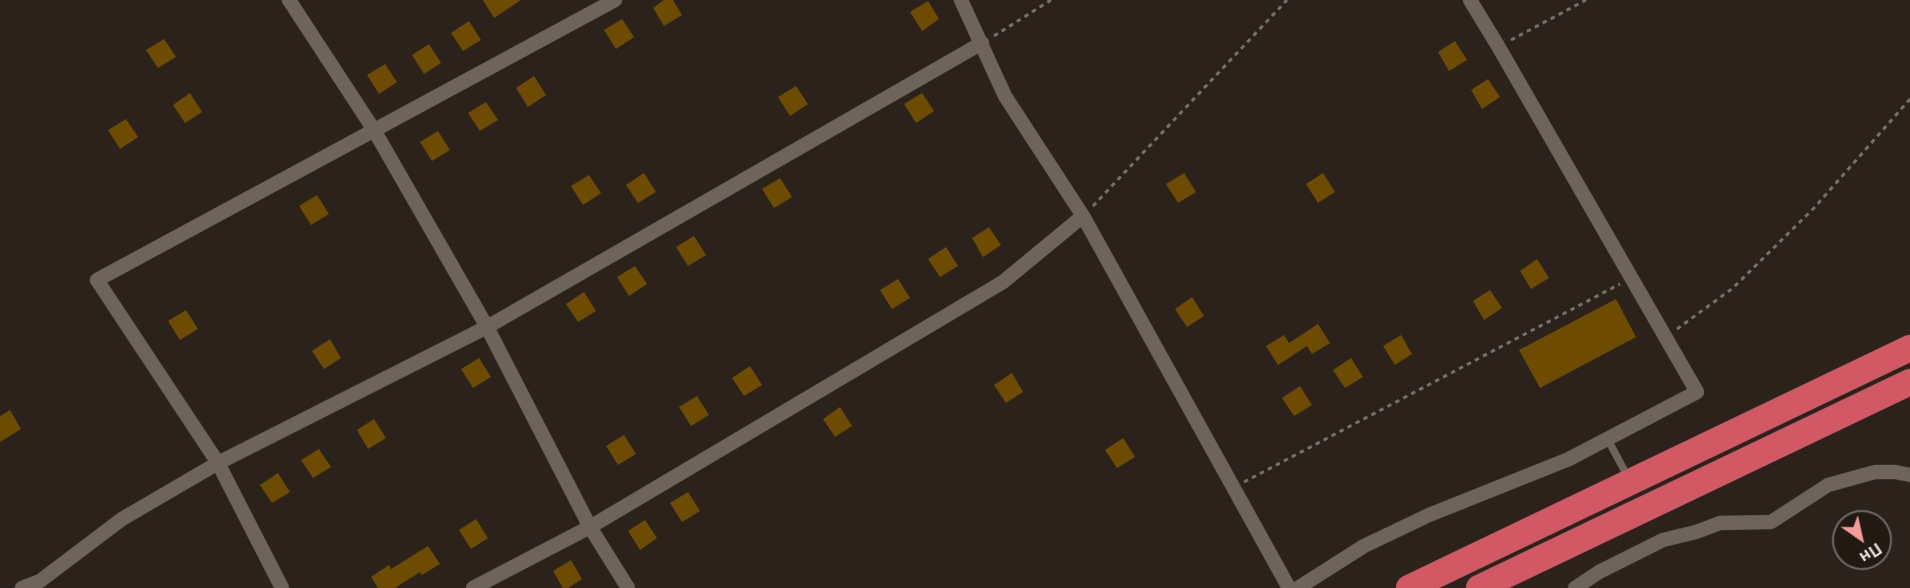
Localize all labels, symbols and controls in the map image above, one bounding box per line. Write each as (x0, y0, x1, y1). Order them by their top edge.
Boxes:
north arrow (1832, 510, 1892, 570)
text: Пн (1855, 538, 1886, 569)

